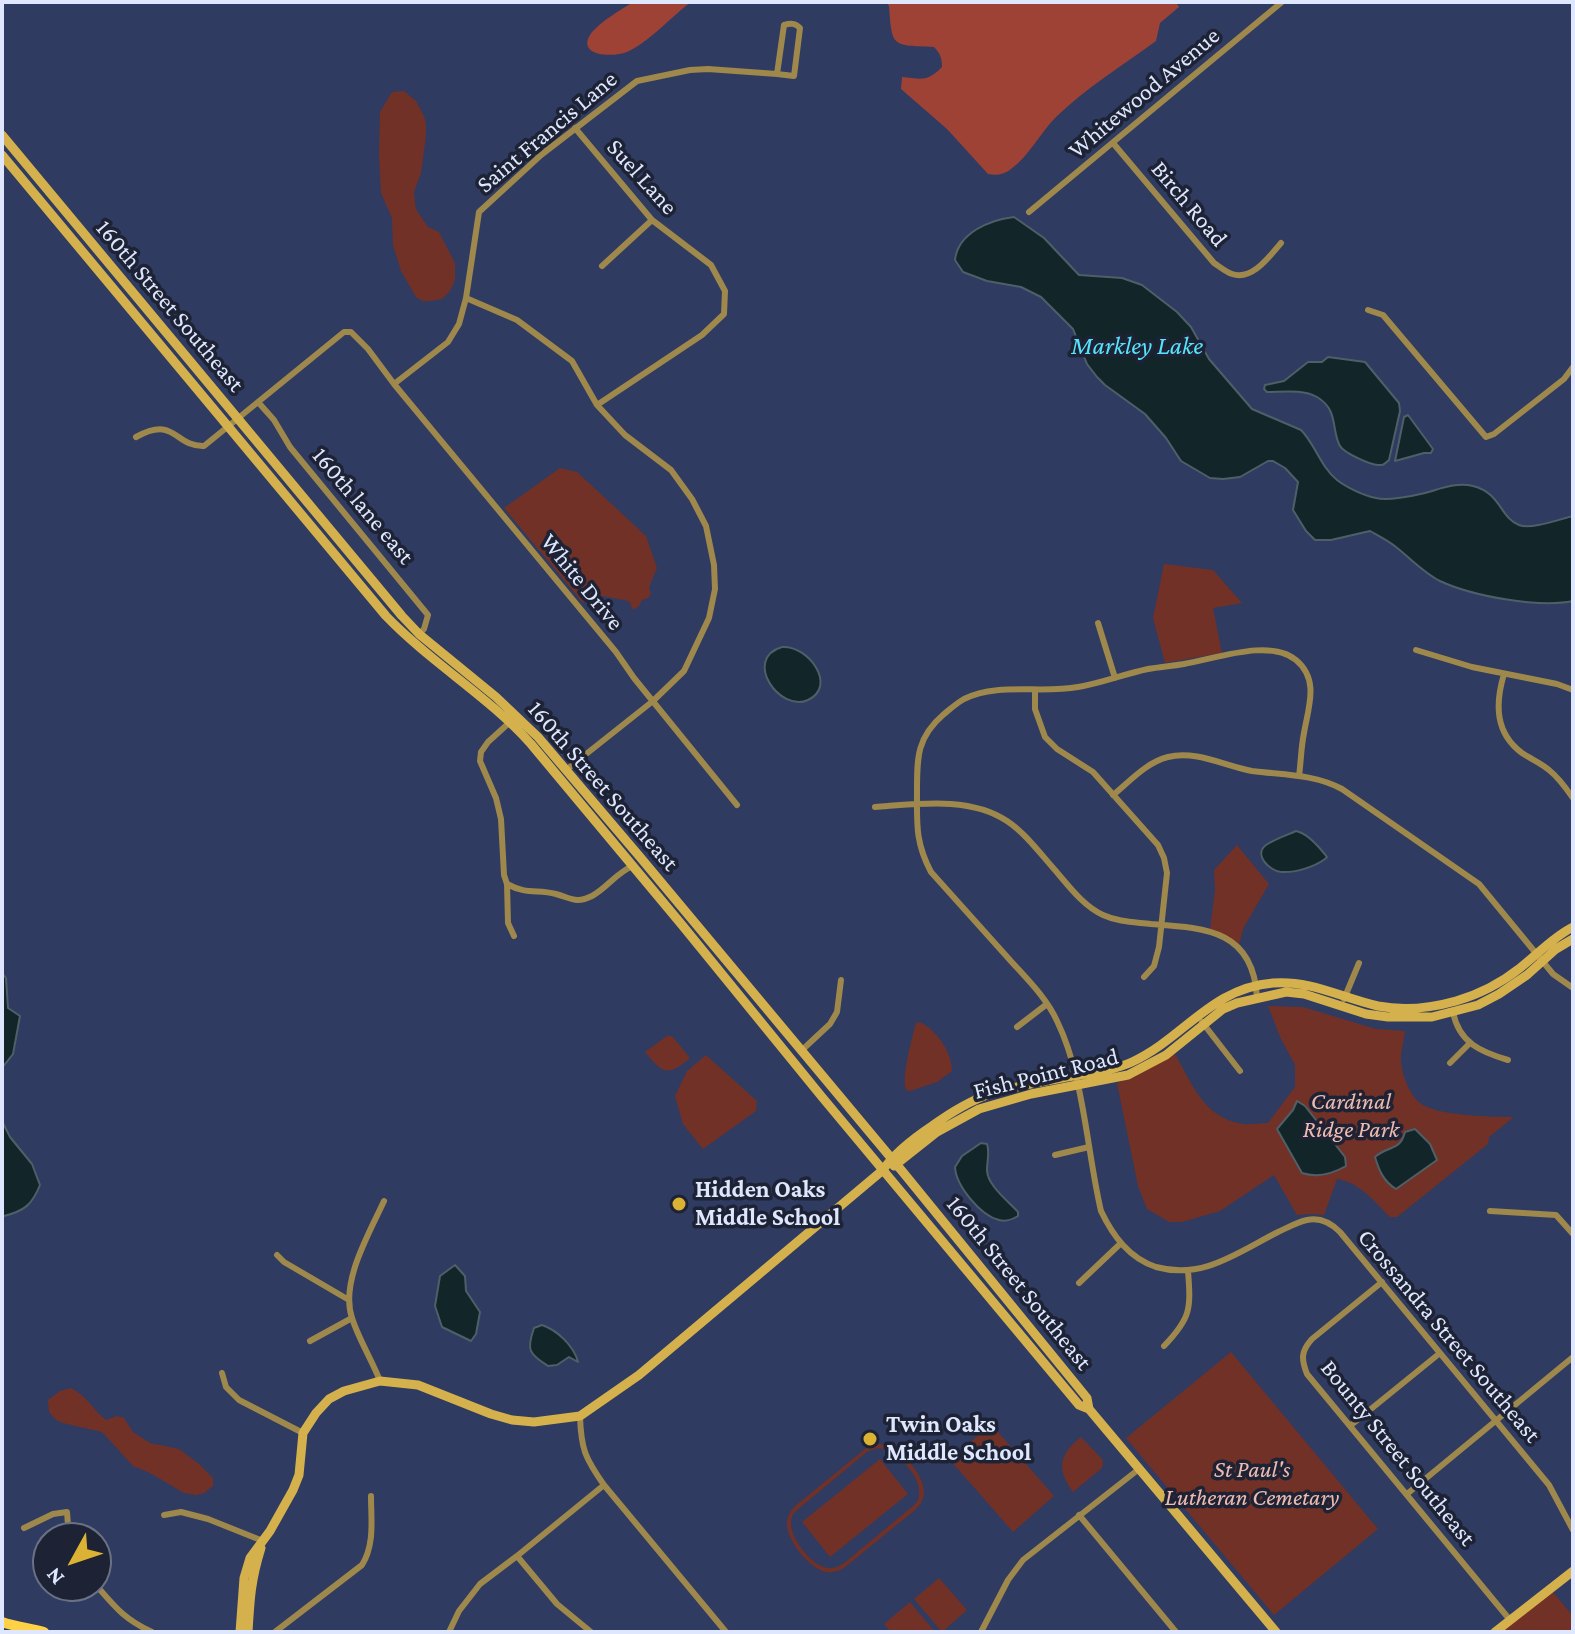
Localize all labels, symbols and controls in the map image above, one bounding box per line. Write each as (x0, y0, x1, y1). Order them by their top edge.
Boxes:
street label: Whitewood Avenue (1063, 21, 1225, 165)
street label: Saint Francis Lane (471, 65, 623, 199)
street label: Suel Lane (601, 133, 683, 221)
street label: Birch Road (1145, 155, 1233, 253)
street label: 160th Street Southeast (90, 214, 250, 398)
water label: Markley Lake (1071, 330, 1203, 362)
street label: 160th lane east (306, 442, 420, 570)
street label: White Drive (534, 528, 630, 636)
street label: 160th Street Southeast (521, 695, 685, 877)
street label: Fish Point Road (970, 1042, 1122, 1106)
park label: Cardinal Ridge Park (1303, 1088, 1399, 1144)
place label: Hidden Oaks Middle School (695, 1176, 840, 1232)
street label: 160th Street Southeast (940, 1190, 1098, 1376)
marker: Hidden Oaks Middle School (670, 1195, 688, 1213)
street label: Crossandra Street Southeast (1351, 1223, 1547, 1449)
street label: Bounty Street Southeast (1314, 1354, 1482, 1552)
place label: Twin Oaks Middle School (886, 1411, 1031, 1467)
marker: Twin Oaks Middle School (861, 1430, 879, 1448)
park label: St Paul's Lutheran Cemetary (1165, 1456, 1339, 1512)
north arrow (32, 1522, 112, 1602)
text: N (40, 1563, 69, 1590)

